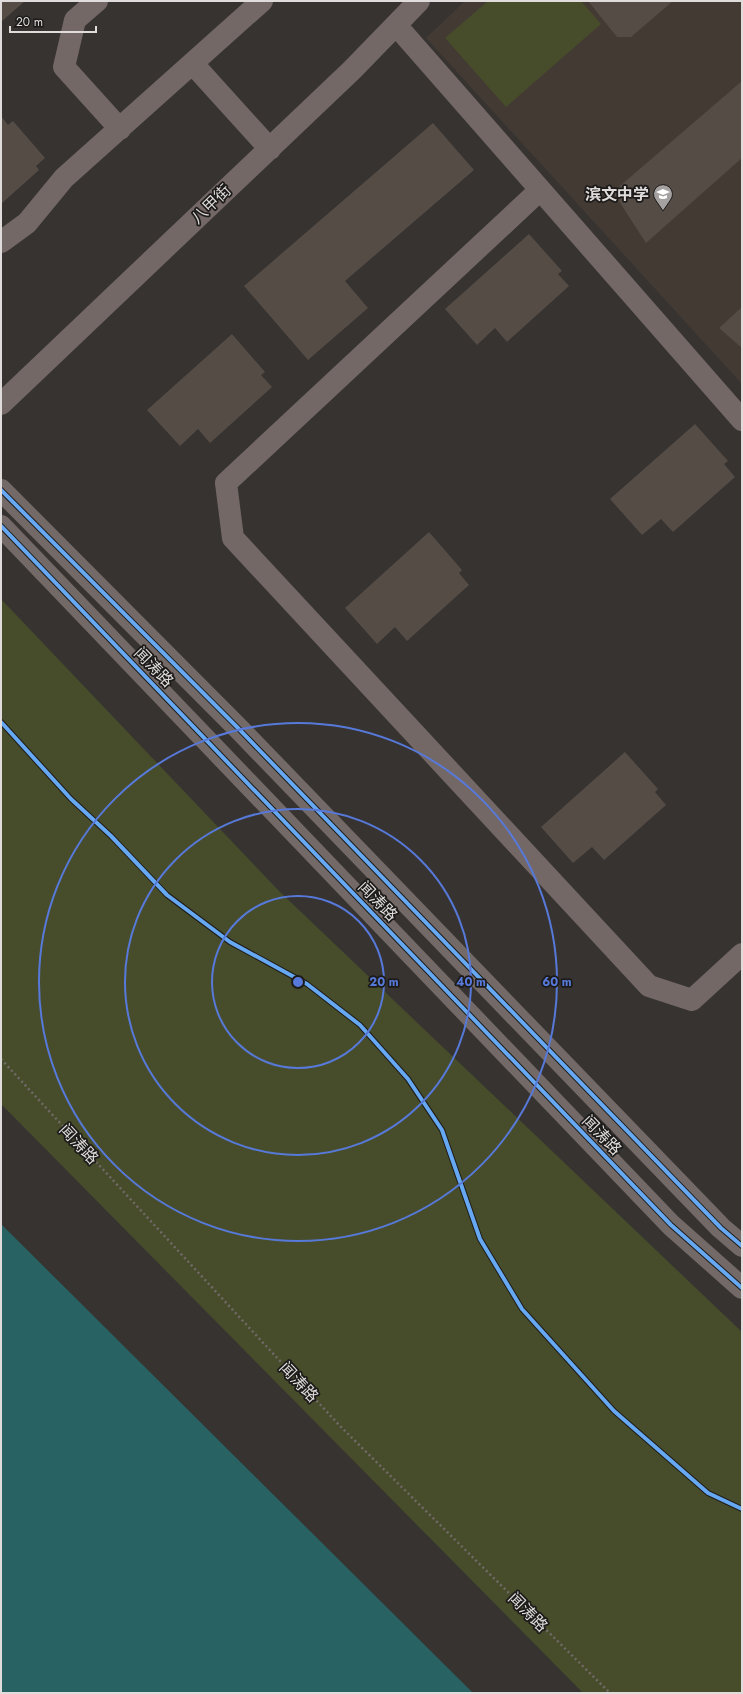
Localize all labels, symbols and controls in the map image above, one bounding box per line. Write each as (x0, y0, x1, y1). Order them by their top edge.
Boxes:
scale bar (10, 8, 96, 34)
text: 20 m (16, 13, 43, 31)
street label: 八甲街 (186, 179, 236, 229)
place label: 滨文中学 (585, 183, 649, 206)
school or university icon: 滨文中学 (652, 183, 674, 211)
street label: 闻涛路 (129, 642, 179, 692)
street label: 闻涛路 (353, 876, 403, 926)
text: 20 m (369, 973, 399, 991)
text: 40 m (456, 973, 486, 991)
text: 60 m (542, 973, 572, 991)
centre of rings (291, 975, 305, 989)
street label: 闻涛路 (577, 1110, 627, 1160)
street label: 闻涛路 (54, 1119, 104, 1169)
street label: 闻涛路 (274, 1357, 324, 1407)
street label: 闻涛路 (503, 1587, 553, 1637)

